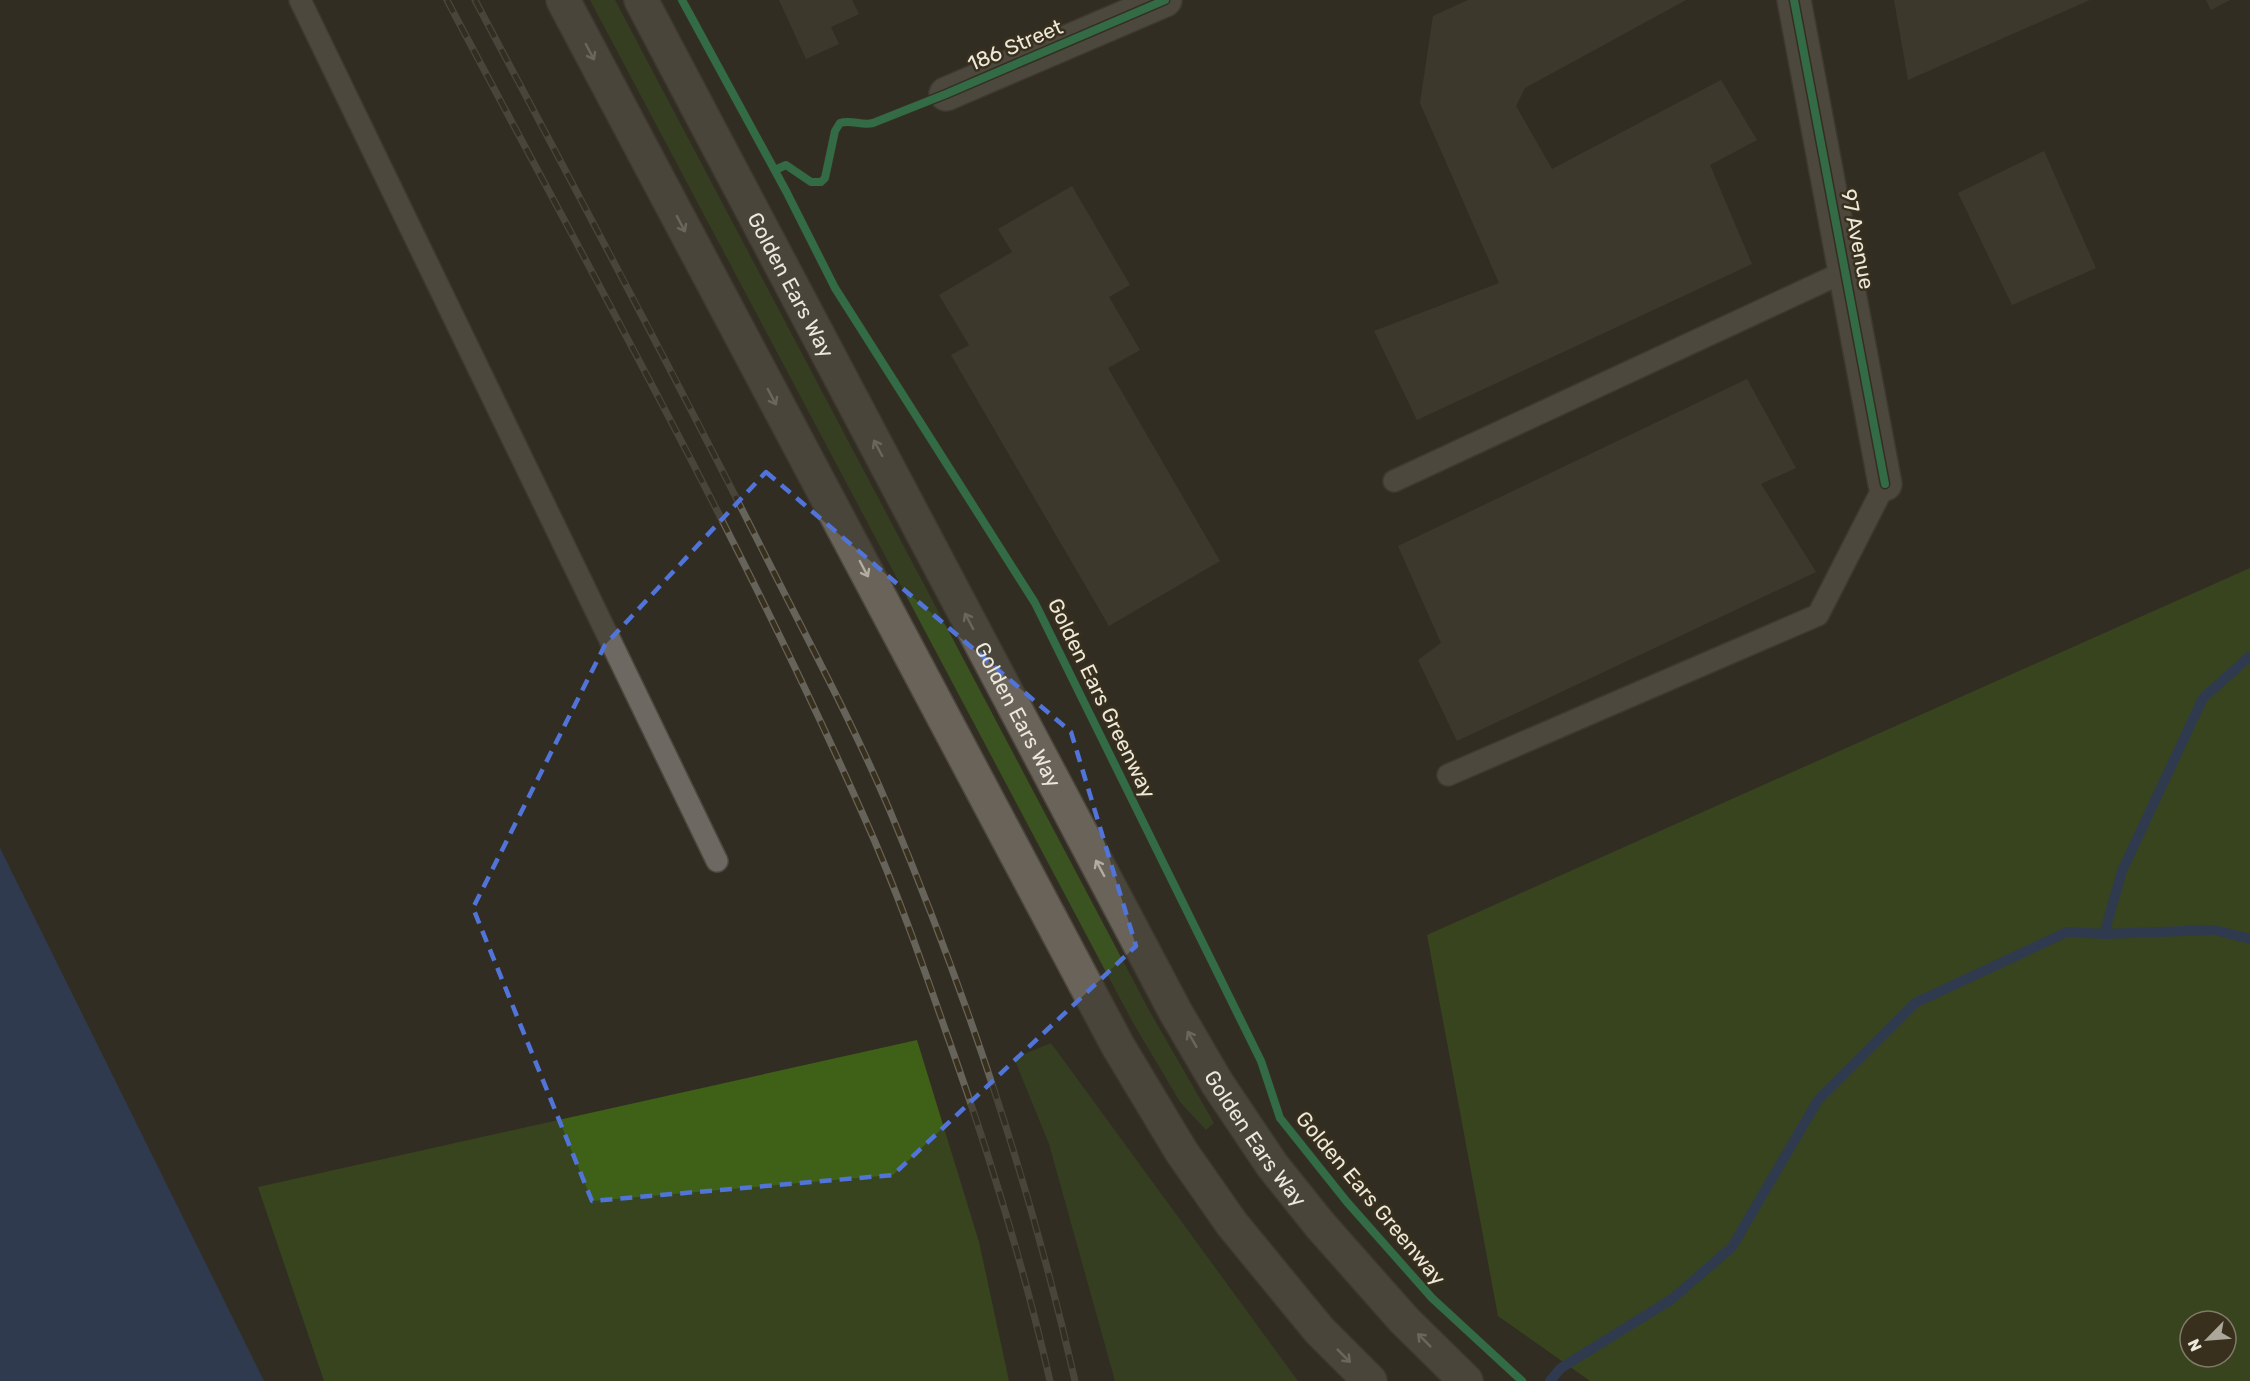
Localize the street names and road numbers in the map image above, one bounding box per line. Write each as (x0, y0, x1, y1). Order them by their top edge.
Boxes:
street label: 186 Street (964, 14, 1066, 76)
street label: 97 Avenue (1836, 187, 1880, 291)
street label: Golden Ears Way (743, 208, 840, 362)
street label: Golden Ears Greenway (1043, 594, 1161, 802)
street label: Golden Ears Way (970, 638, 1067, 792)
street label: Golden Ears Way (1200, 1065, 1313, 1211)
street label: Golden Ears Greenway (1291, 1106, 1451, 1290)

